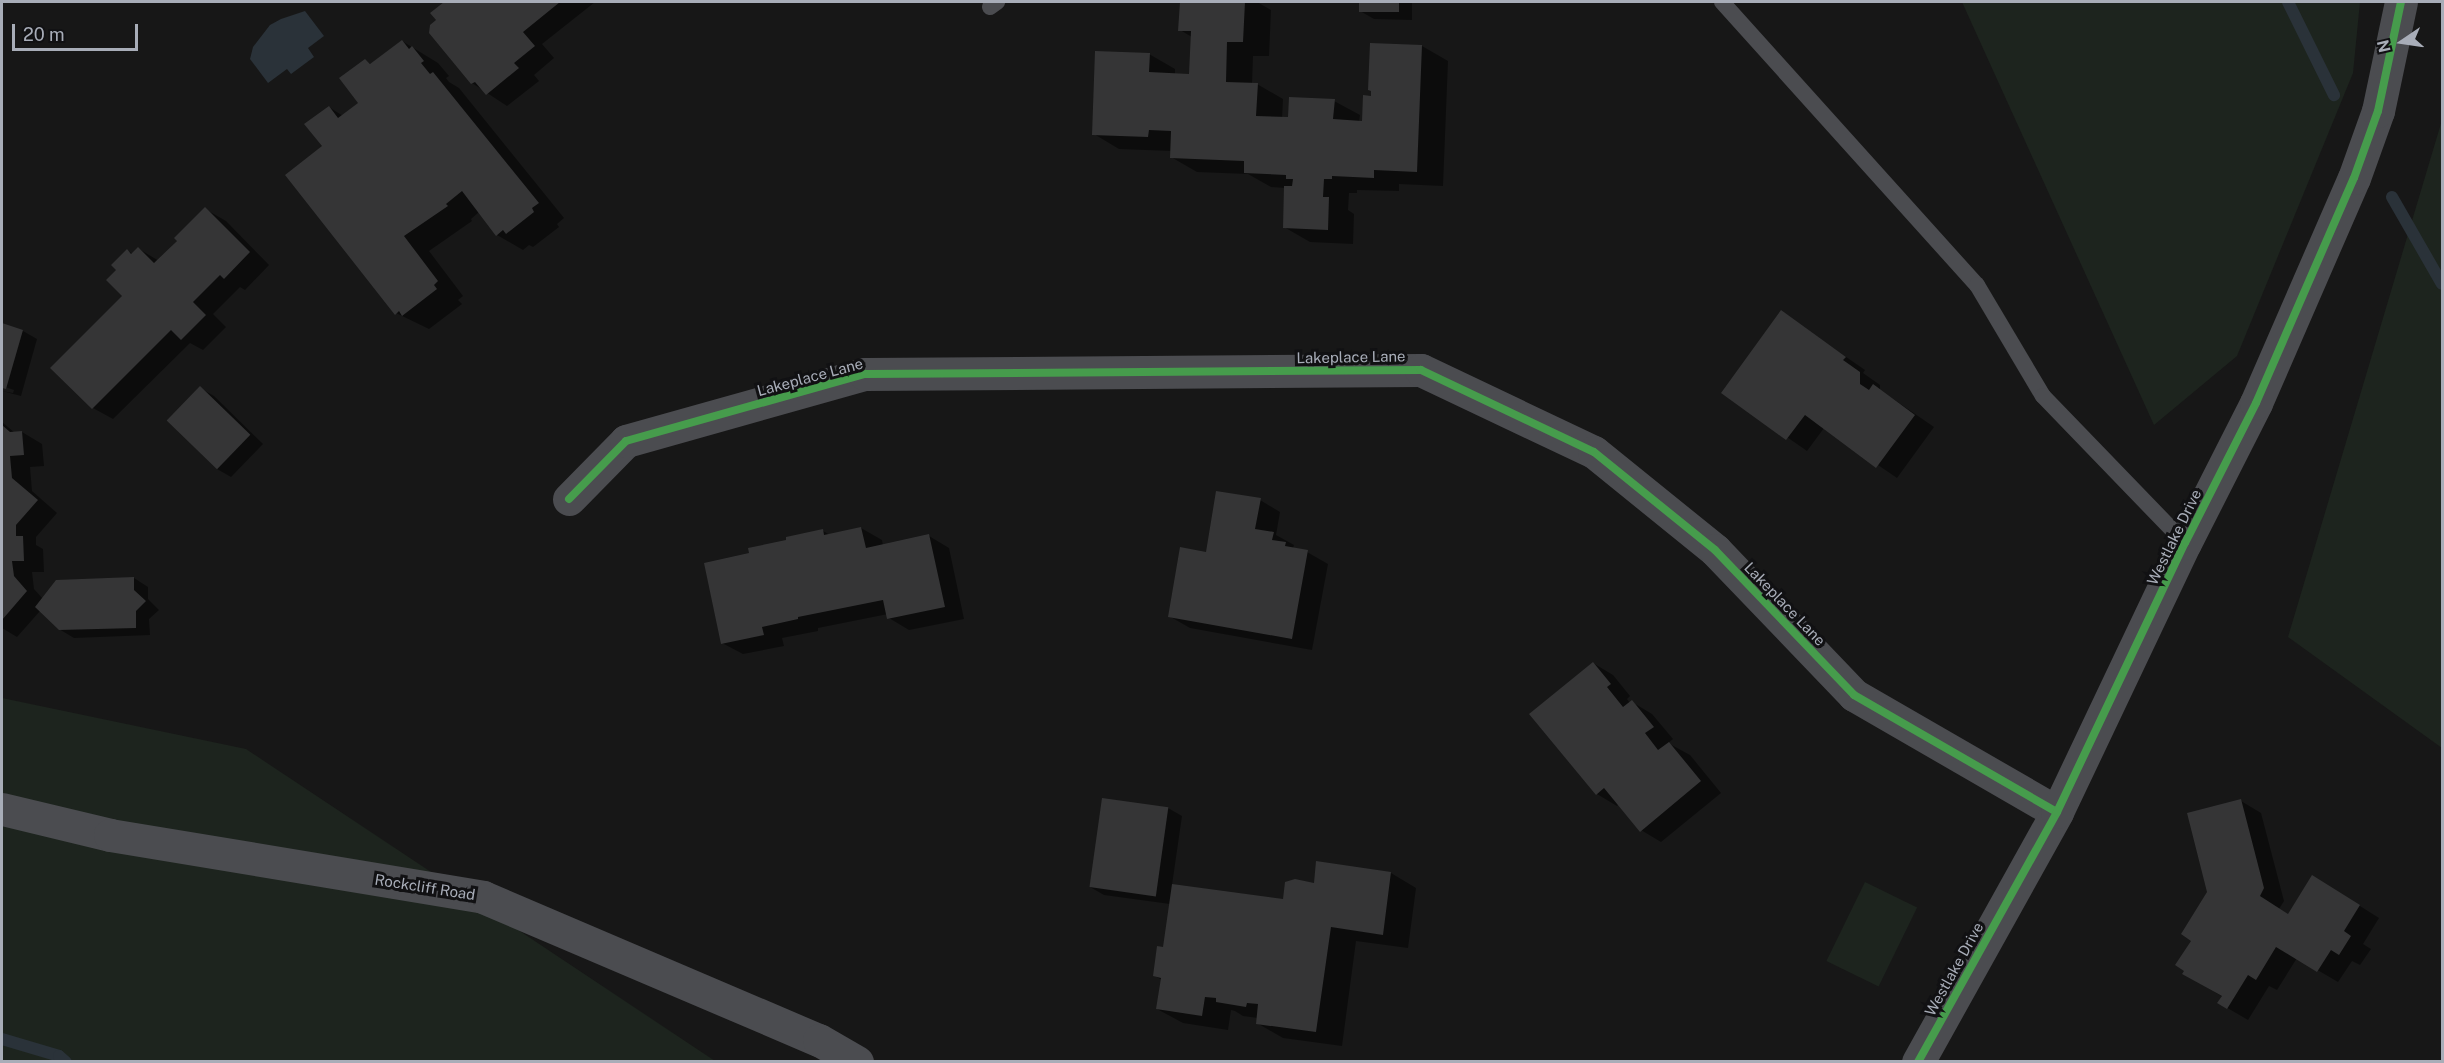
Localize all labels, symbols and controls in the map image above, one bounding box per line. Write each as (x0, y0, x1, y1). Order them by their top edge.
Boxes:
scale bar (15, 12, 141, 50)
north arrow (2372, 12, 2432, 72)
text: 20 m (23, 24, 65, 45)
text: N (2373, 38, 2395, 54)
street label: Lakeplace Lane (1296, 347, 1406, 367)
street label: Lakeplace Lane (755, 354, 865, 400)
street label: Westlake Drive (2143, 486, 2205, 588)
street label: Lakeplace Lane (1741, 559, 1829, 649)
street label: Rockcliff Road (374, 870, 476, 904)
street label: Westlake Drive (1921, 919, 1987, 1019)

